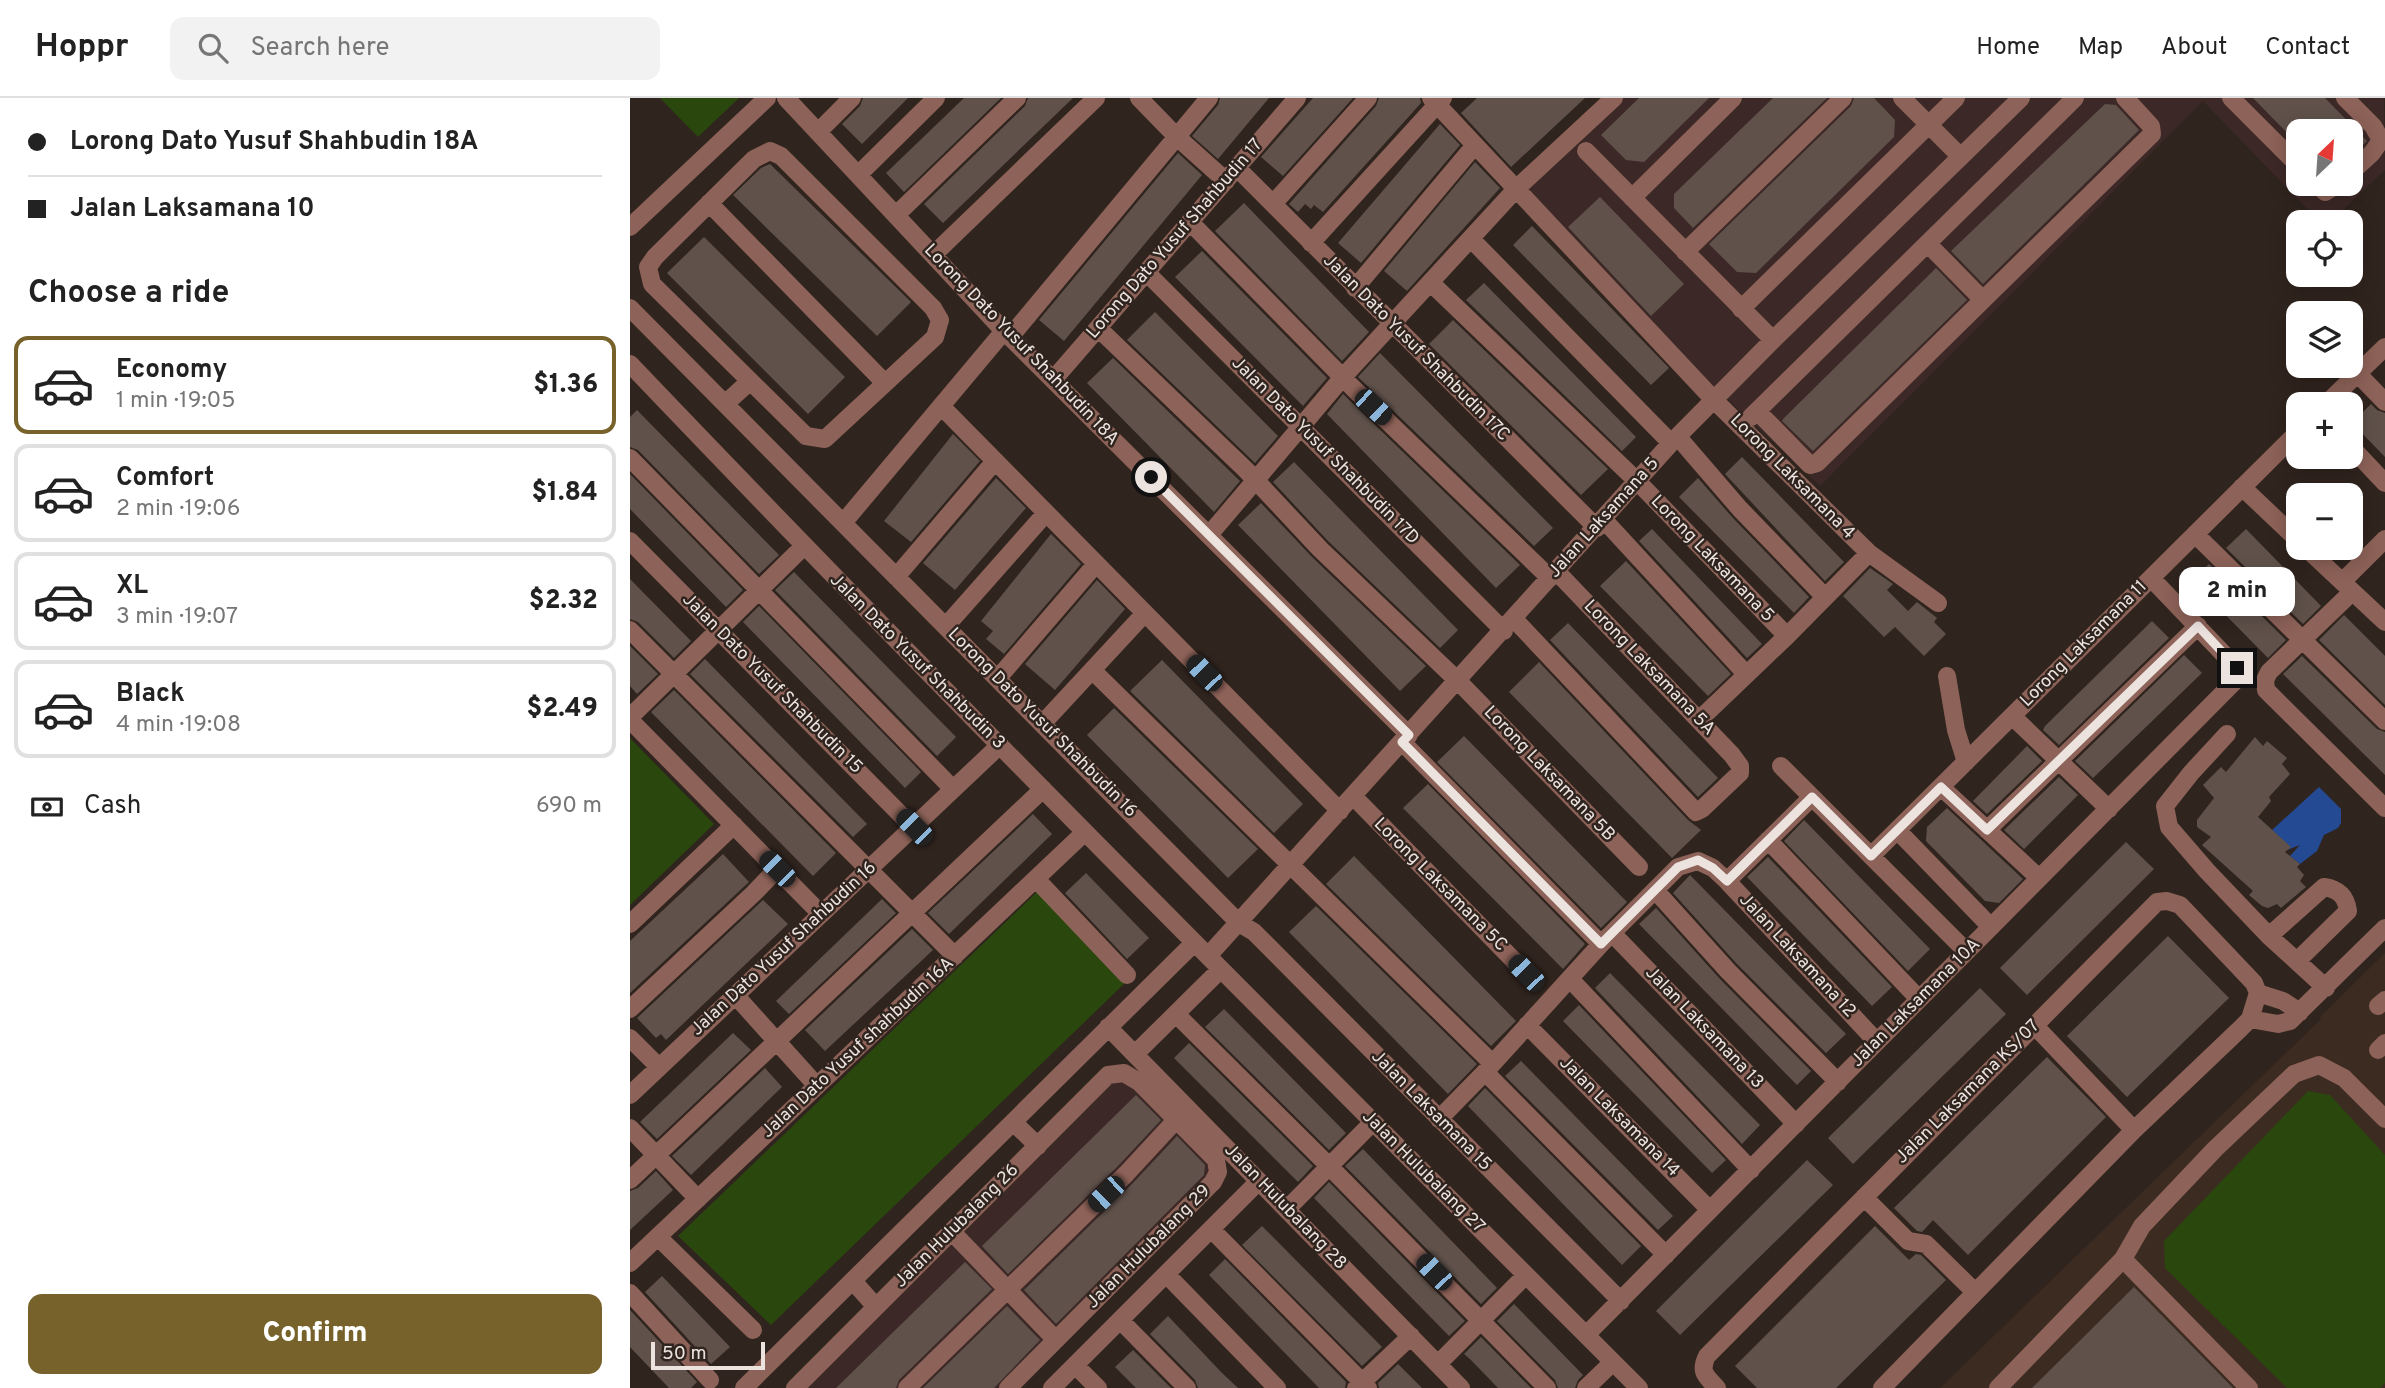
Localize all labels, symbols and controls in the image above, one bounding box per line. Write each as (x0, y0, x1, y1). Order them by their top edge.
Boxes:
search box (170, 17, 660, 80)
text: Hoppr (35, 27, 128, 69)
icon: search (194, 29, 232, 67)
text: Search here (250, 32, 389, 65)
text: Home (1976, 33, 2040, 63)
text: Map (2078, 33, 2123, 63)
text: About (2161, 33, 2227, 63)
text: Contact (2265, 33, 2350, 63)
north arrow (2286, 119, 2362, 196)
map controls (2286, 119, 2363, 560)
text: Lorong Dato Yusuf Shahbudin 18A (70, 126, 479, 159)
street label: Lorong Dato Yusuf Shahbudin 17 (1082, 134, 1268, 344)
text: Jalan Laksamana 10 (70, 193, 315, 226)
button: locate (2286, 210, 2363, 287)
street label: Lorong Dato Yusuf Shahbudin 18A (918, 239, 1124, 451)
street label: Jalan Dato Yusuf Shahbudin 17C (1318, 250, 1514, 446)
text: Choose a ride (28, 274, 229, 314)
button: layers (2286, 301, 2363, 378)
street label: Jalan Dato Yusuf Shahbudin 17D (1226, 352, 1424, 550)
icon: car (32, 354, 95, 417)
text: Economy (116, 354, 227, 387)
text: $1.36 (533, 369, 598, 402)
car (1351, 385, 1396, 429)
text: 1 min · 19:05 (116, 387, 236, 416)
button: + (2286, 392, 2363, 469)
street label: Lorong Laksamana 4 (1724, 409, 1860, 545)
street label: Jalan Laksamana 5 (1544, 453, 1664, 583)
route start (1135, 461, 1167, 493)
icon: car (32, 462, 95, 525)
text: Comfort (116, 462, 214, 495)
text: $1.84 (531, 477, 598, 510)
button: − (2286, 483, 2363, 560)
street label: Lorong Laksamana 5 (1645, 491, 1779, 627)
text: 2 min · 19:06 (116, 495, 241, 524)
callout: 2 min (2179, 566, 2295, 616)
street label: Jalan Dato Yusuf Shahbudin 3 (824, 569, 1010, 755)
icon: car (32, 570, 95, 633)
text: XL (116, 570, 148, 603)
street label: Lorong Laksamana 11 (2016, 576, 2152, 712)
text: 2 min (2207, 577, 2267, 606)
text: $2.32 (529, 585, 598, 618)
street label: Jalan Dato Yusuf Shahbudin 15 (677, 589, 867, 779)
street label: Lorong Laksamana 5A (1578, 595, 1720, 741)
text: 3 min · 19:07 (116, 603, 238, 632)
street label: Lorong Dato Yusuf Shahbudin 16 (942, 623, 1142, 823)
car (1182, 651, 1227, 695)
route end (2221, 652, 2253, 684)
icon: car (32, 678, 95, 741)
text: Black (116, 678, 185, 711)
text: $2.49 (527, 693, 598, 726)
street label: Lorong Laksamana 5B (1478, 701, 1620, 847)
text: 4 min · 19:08 (116, 711, 241, 740)
icon: cash (28, 788, 66, 826)
text: Cash (84, 790, 141, 823)
text: 690 m (536, 792, 602, 821)
car (892, 805, 937, 849)
street label: Lorong Laksamana 5C (1368, 813, 1512, 957)
car (755, 847, 800, 891)
street label: Jalan Dato Yusuf Shahbudin 16 (686, 857, 882, 1041)
street label: Jalan Laksamana 12 (1734, 889, 1860, 1023)
street label: Jalan Laksamana 10A (1846, 933, 1986, 1073)
car (1504, 951, 1549, 995)
street label: Jalan Dato Yusuf shahbudin 16A (757, 953, 959, 1143)
street label: Jalan Laksamana 13 (1640, 962, 1768, 1094)
street label: Jalan Laksamana KS/07 (1891, 1015, 2045, 1169)
street label: Jalan Laksamana 15 (1366, 1046, 1496, 1176)
street label: Jalan Laksamana 14 (1554, 1052, 1684, 1182)
street label: Jalan Hulubalang 27 (1357, 1106, 1489, 1238)
street label: Jalan Hulubalang 28 (1219, 1139, 1351, 1275)
street label: Jalan Hulubalang 26 (890, 1159, 1024, 1293)
car (1084, 1172, 1129, 1216)
street label: Jalan Hulubalang 29 (1082, 1180, 1216, 1314)
car (1412, 1250, 1457, 1294)
button: Confirm (28, 1294, 602, 1374)
scale bar (651, 1339, 765, 1371)
text: 50 m (662, 1342, 707, 1366)

